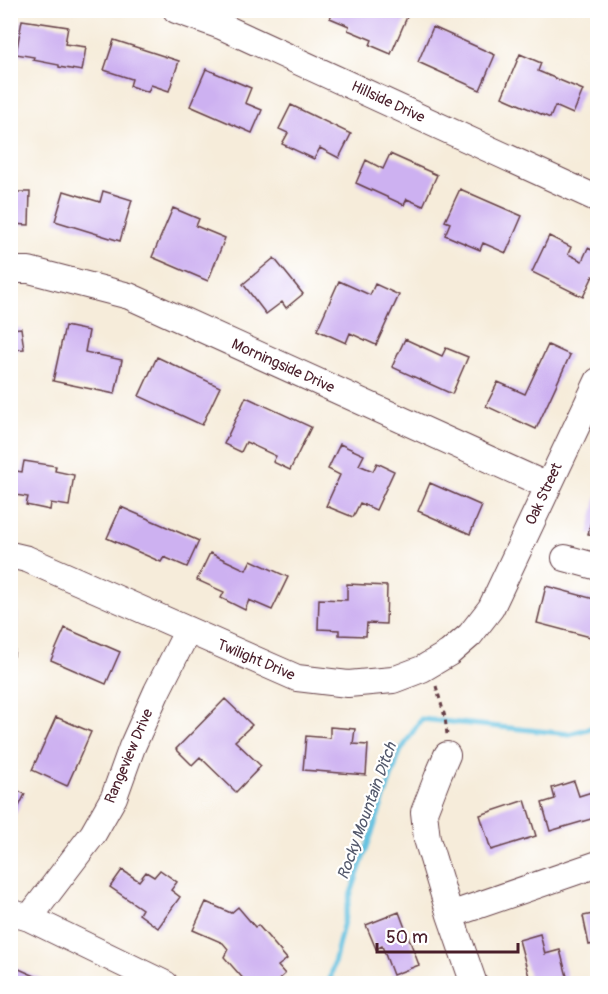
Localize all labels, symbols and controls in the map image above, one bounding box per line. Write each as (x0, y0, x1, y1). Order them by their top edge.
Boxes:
street label: Hillside Drive (348, 77, 428, 128)
street label: Morningside Drive (229, 335, 338, 397)
street label: Oak Street (521, 459, 567, 528)
street label: Twilight Drive (214, 635, 298, 685)
street label: Rangeview Drive (101, 705, 158, 806)
water label: Rocky Mountain Ditch (333, 738, 402, 882)
scale bar (377, 916, 518, 954)
text: 50 m (386, 926, 428, 949)

